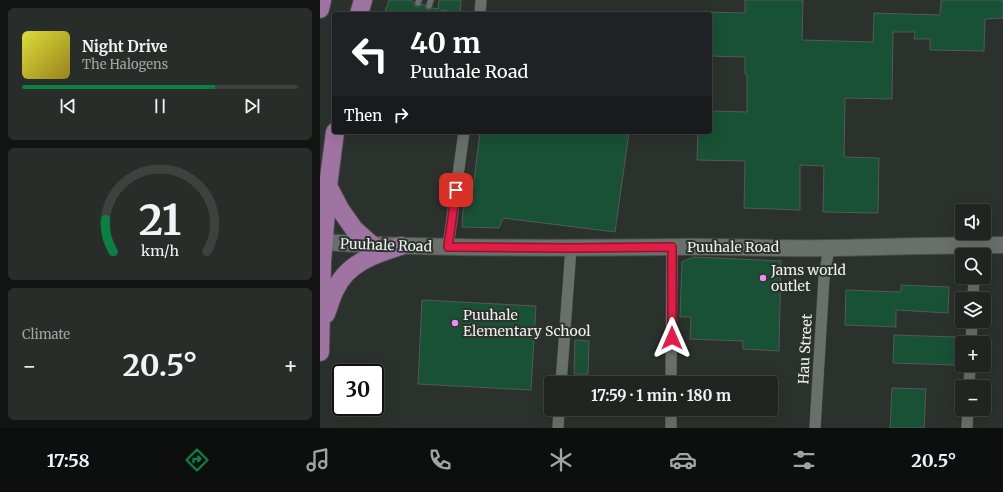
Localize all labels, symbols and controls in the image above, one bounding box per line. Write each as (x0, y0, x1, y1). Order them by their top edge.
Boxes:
text: 40 m (410, 25, 481, 61)
icon: left (344, 28, 396, 80)
text: Night Drive (82, 37, 167, 56)
text: The Halogens (82, 56, 168, 73)
text: Puuhale Road (410, 60, 528, 83)
icon: previous (57, 95, 79, 117)
icon: pause (149, 95, 171, 117)
icon: next (241, 95, 263, 117)
icon: right (390, 104, 412, 126)
text: Then (344, 106, 382, 125)
pin (439, 173, 473, 207)
icon: arrive (445, 179, 467, 201)
text: 21 (139, 194, 181, 246)
map controls (955, 204, 991, 416)
button: sound (955, 204, 991, 240)
street label: Puuhale Road (340, 234, 433, 256)
street label: Puuhale Road (687, 238, 780, 256)
text: km/h (141, 242, 179, 260)
button: search (955, 248, 991, 284)
place label: Jams world outlet (770, 261, 847, 295)
marker: Jams world outlet (758, 273, 768, 283)
button: layers (955, 292, 991, 328)
place label: Puuhale Elementary School (463, 306, 591, 340)
street label: Hau Street (794, 313, 816, 385)
position arrow (651, 317, 693, 359)
marker: Puuhale Elementary School (450, 318, 460, 328)
text: Climate (22, 326, 70, 343)
button: + (955, 336, 991, 372)
text: 20.5° (123, 346, 197, 384)
text: − (22, 352, 37, 380)
text: + (283, 352, 298, 380)
speed limit sign: 30 (332, 364, 384, 416)
button: − (955, 380, 991, 416)
text: 17:59 · 1 min · 180 m (591, 386, 731, 405)
icon: directions (183, 446, 211, 474)
icon: music (304, 446, 332, 474)
icon: phone (426, 446, 454, 474)
icon: climate (547, 446, 575, 474)
icon: car (669, 446, 697, 474)
icon: filters (790, 446, 818, 474)
text: 17:58 (47, 449, 90, 472)
text: 20.5° (911, 449, 956, 472)

